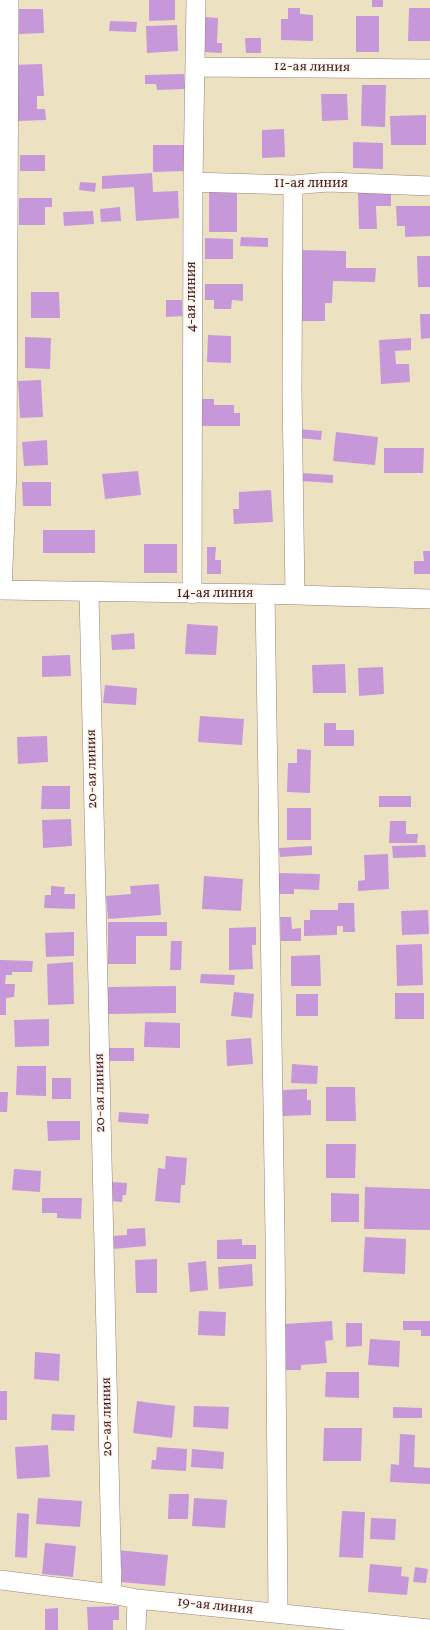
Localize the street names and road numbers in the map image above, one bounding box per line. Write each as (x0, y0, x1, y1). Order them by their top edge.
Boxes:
street label: 12-ая линия (274, 59, 350, 77)
street label: 11-ая линия (274, 176, 348, 192)
street label: 4-ая линия (184, 261, 200, 333)
street label: 14-ая линия (177, 586, 253, 602)
street label: 20-ая линия (84, 729, 102, 809)
street label: 20-ая линия (92, 1053, 110, 1133)
street label: 20-ая линия (99, 1377, 117, 1457)
street label: 19-ая линия (176, 1595, 254, 1619)

